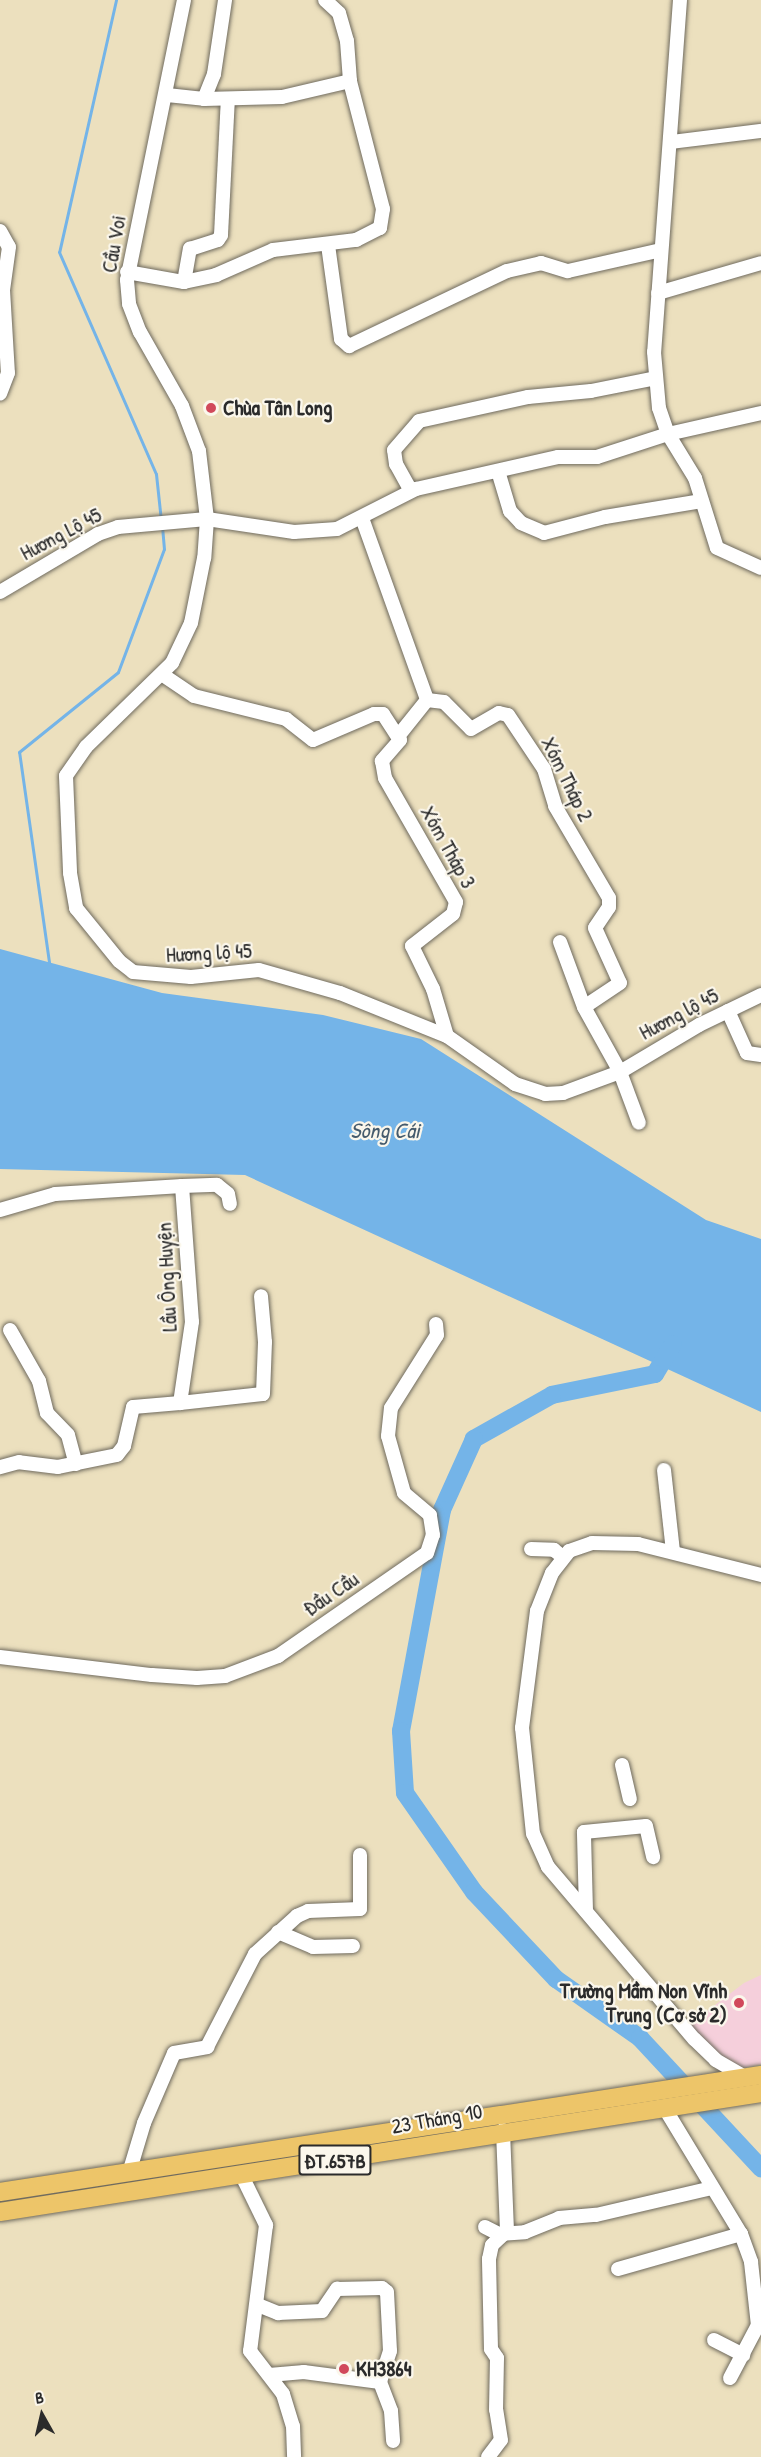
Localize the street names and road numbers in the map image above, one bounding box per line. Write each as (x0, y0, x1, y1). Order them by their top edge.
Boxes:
street label: Cầu Voi (97, 213, 131, 275)
street label: Hương Lộ 45 (16, 502, 106, 566)
street label: Xóm Tháp 2 (536, 733, 598, 825)
street label: Xóm Tháp 3 (415, 801, 481, 893)
street label: Hương lộ 45 (165, 938, 253, 968)
street label: Hương lộ 45 (635, 983, 723, 1045)
street label: Lầu Ông Huyện (152, 1222, 182, 1332)
street label: Đầu Cầu (299, 1566, 363, 1622)
street label: 23 Tháng 10 (390, 2099, 484, 2139)
road number: ĐT.657B (298, 2143, 372, 2177)

